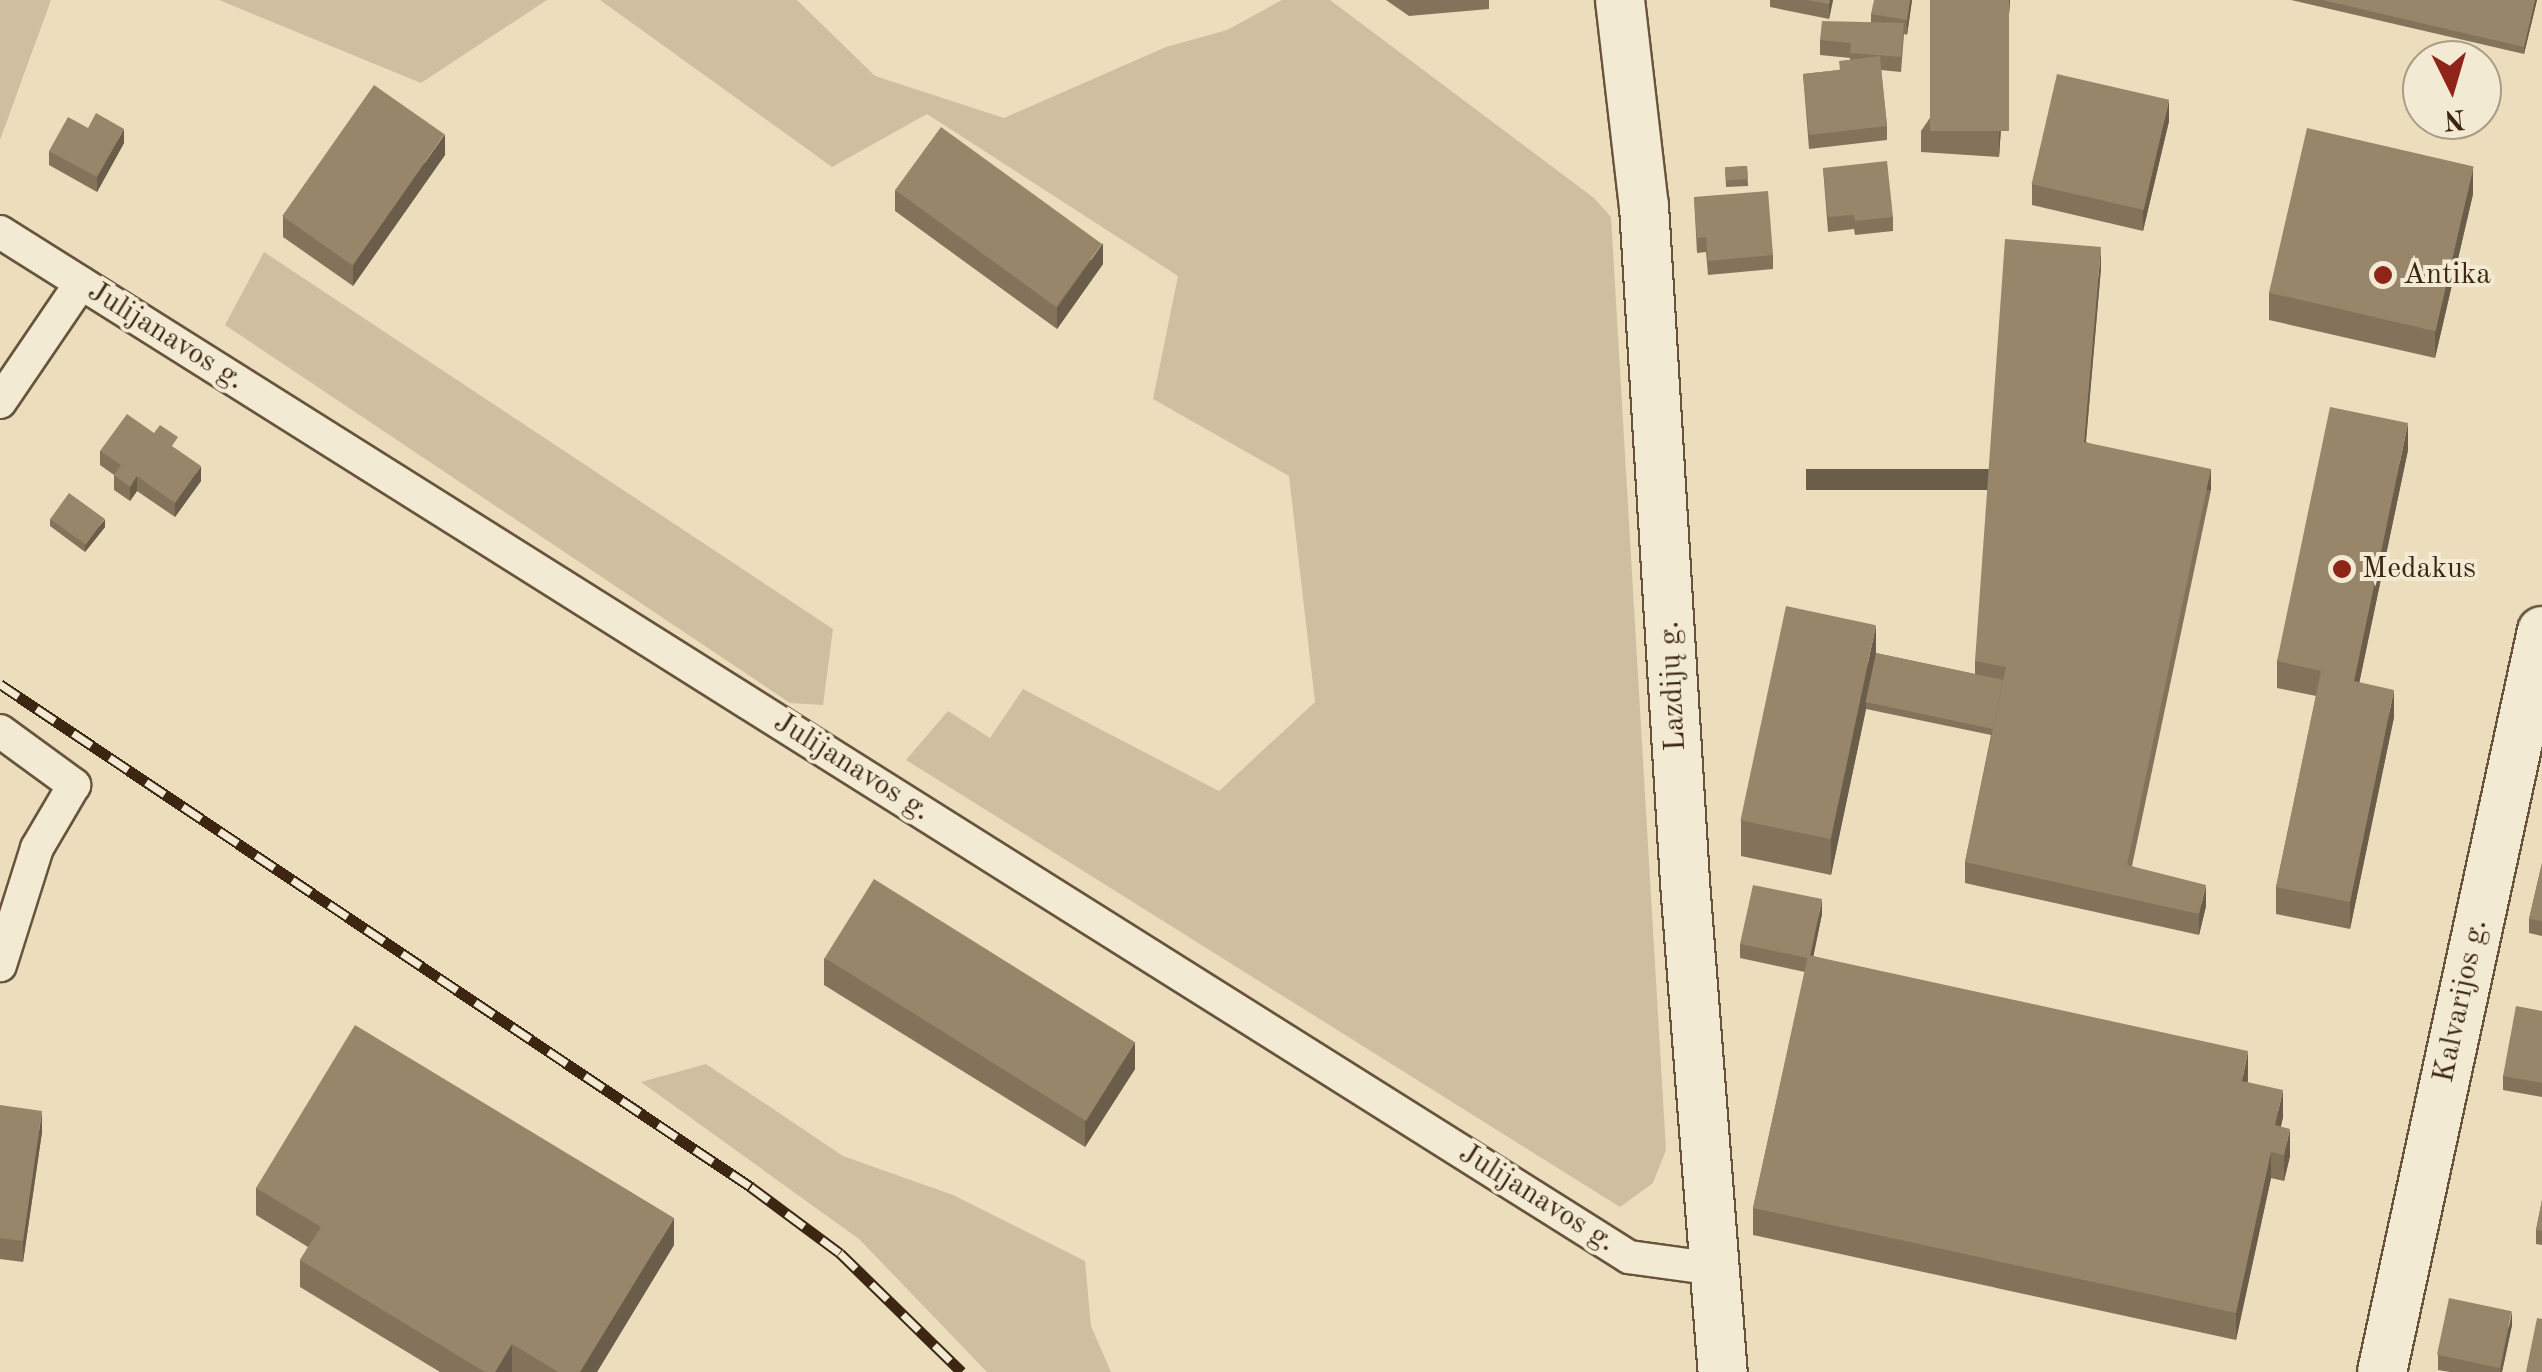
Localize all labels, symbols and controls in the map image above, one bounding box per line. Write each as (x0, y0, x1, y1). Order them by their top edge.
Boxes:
north arrow (2402, 40, 2502, 140)
text: N (2443, 103, 2466, 133)
place label: Antika (2403, 257, 2491, 293)
marker: Antika (2372, 264, 2394, 286)
street label: Julijanavos g. (81, 274, 251, 398)
place label: Medakus (2362, 551, 2476, 587)
marker: Medakus (2331, 558, 2353, 580)
street label: Lazdijų g. (1652, 620, 1694, 752)
street label: Julijanavos g. (767, 705, 937, 829)
street label: Kalvarijos g. (2426, 916, 2496, 1086)
street label: Julijanavos g. (1452, 1136, 1622, 1260)

